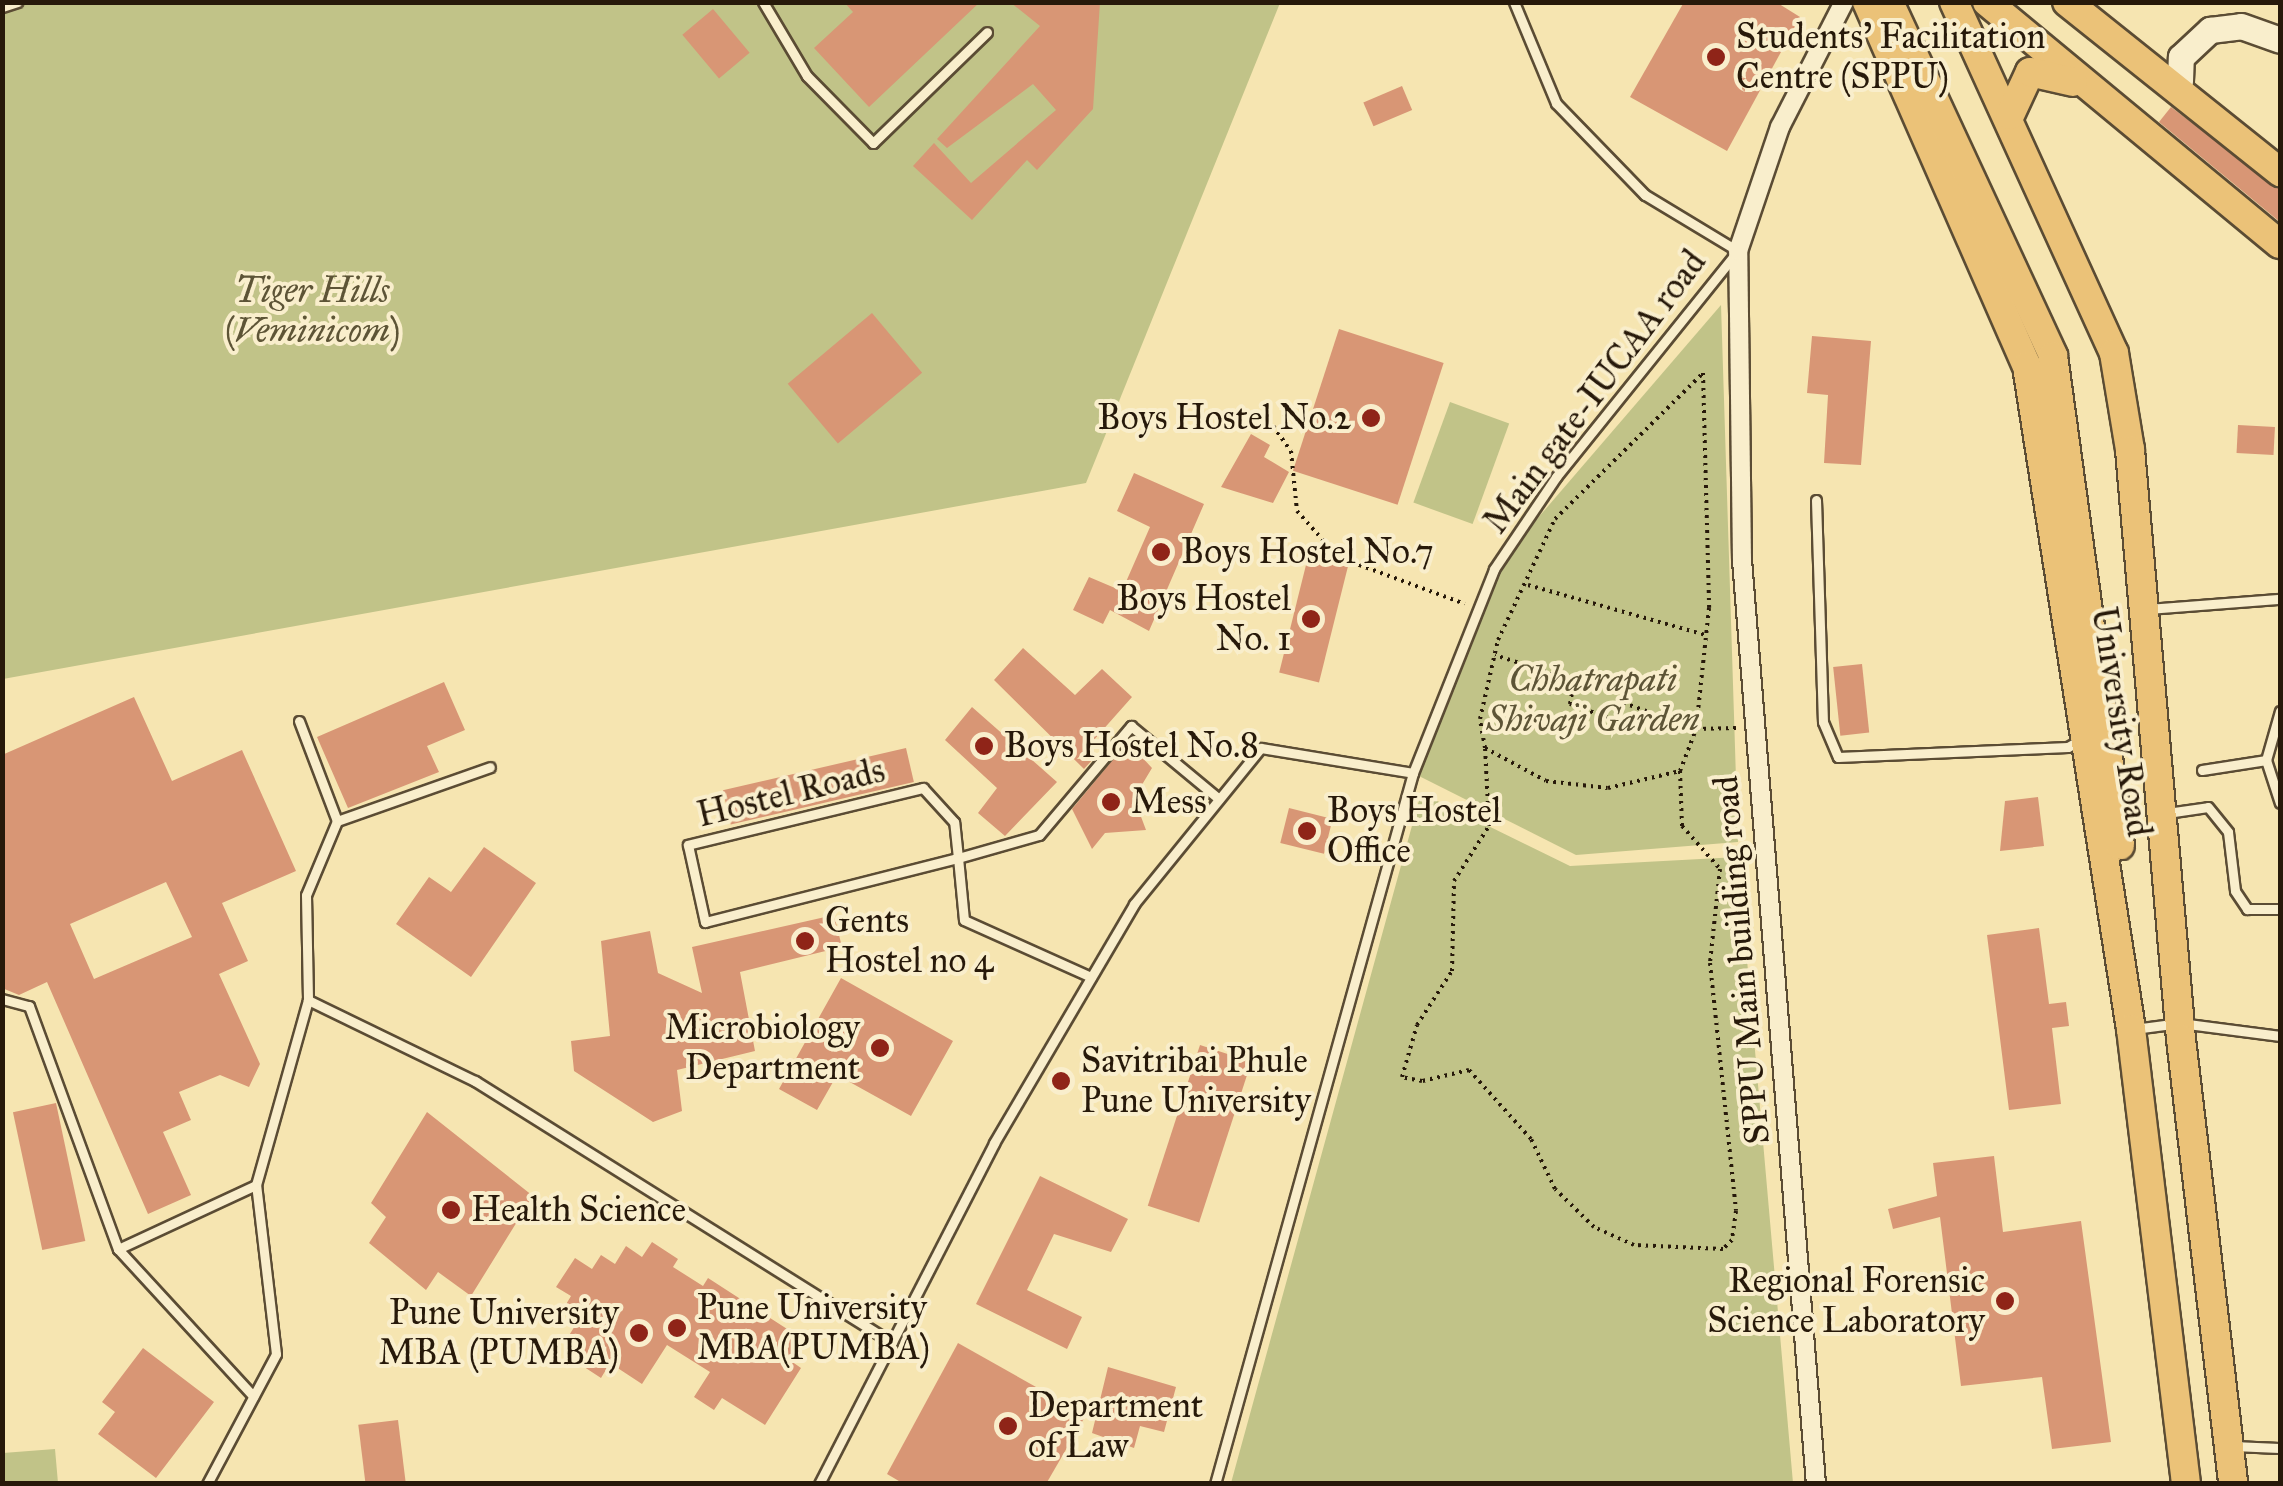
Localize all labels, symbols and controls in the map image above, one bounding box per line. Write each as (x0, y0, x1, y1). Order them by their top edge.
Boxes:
place label: Students' Facilitation Centre (SPPU) (1736, 16, 2045, 98)
marker: Students' Facilitation Centre (SPPU) (1705, 46, 1727, 68)
street label: Main gate-IUCAA road (1475, 242, 1715, 542)
park label: Tiger Hills (Veminicom) (224, 270, 400, 352)
place label: Boys Hostel No.2 (1098, 397, 1351, 439)
marker: Boys Hostel No.2 (1360, 407, 1382, 429)
place label: Boys Hostel No.7 (1181, 531, 1434, 573)
marker: Boys Hostel No.7 (1150, 541, 1172, 563)
place label: Boys Hostel No. 1 (1117, 578, 1291, 660)
street label: University Road (2082, 604, 2160, 840)
marker: Boys Hostel No. 1 (1300, 608, 1322, 630)
park label: Chhatrapati Shivaji Garden (1487, 659, 1699, 741)
place label: Boys Hostel No.8 (1004, 725, 1259, 767)
marker: Boys Hostel No.8 (973, 735, 995, 757)
street label: Hostel Roads (693, 749, 889, 837)
street label: SPPU Main building road (1705, 774, 1779, 1146)
place label: Mess (1131, 781, 1207, 823)
place label: Boys Hostel Office (1327, 790, 1501, 872)
marker: Mess (1100, 791, 1122, 813)
marker: Boys Hostel Office (1296, 820, 1318, 842)
place label: Gents Hostel no 4 (825, 900, 993, 982)
marker: Gents Hostel no 4 (794, 930, 816, 952)
place label: Microbiology Department (665, 1007, 860, 1089)
marker: Microbiology Department (869, 1037, 891, 1059)
place label: Savitribai Phule Pune University (1081, 1040, 1311, 1122)
marker: Savitribai Phule Pune University (1050, 1070, 1072, 1092)
place label: Health Science (471, 1189, 686, 1231)
marker: Health Science (440, 1199, 462, 1221)
place label: Regional Forensic Science Laboratory (1707, 1260, 1985, 1342)
place label: Pune University MBA(PUMBA) (697, 1287, 930, 1369)
marker: Regional Forensic Science Laboratory (1994, 1290, 2016, 1312)
place label: Pune University MBA (PUMBA) (378, 1292, 619, 1374)
marker: Pune University MBA(PUMBA) (666, 1317, 688, 1339)
marker: Pune University MBA (PUMBA) (628, 1322, 650, 1344)
place label: Department of Law (1028, 1385, 1203, 1467)
marker: Department of Law (997, 1415, 1019, 1437)

